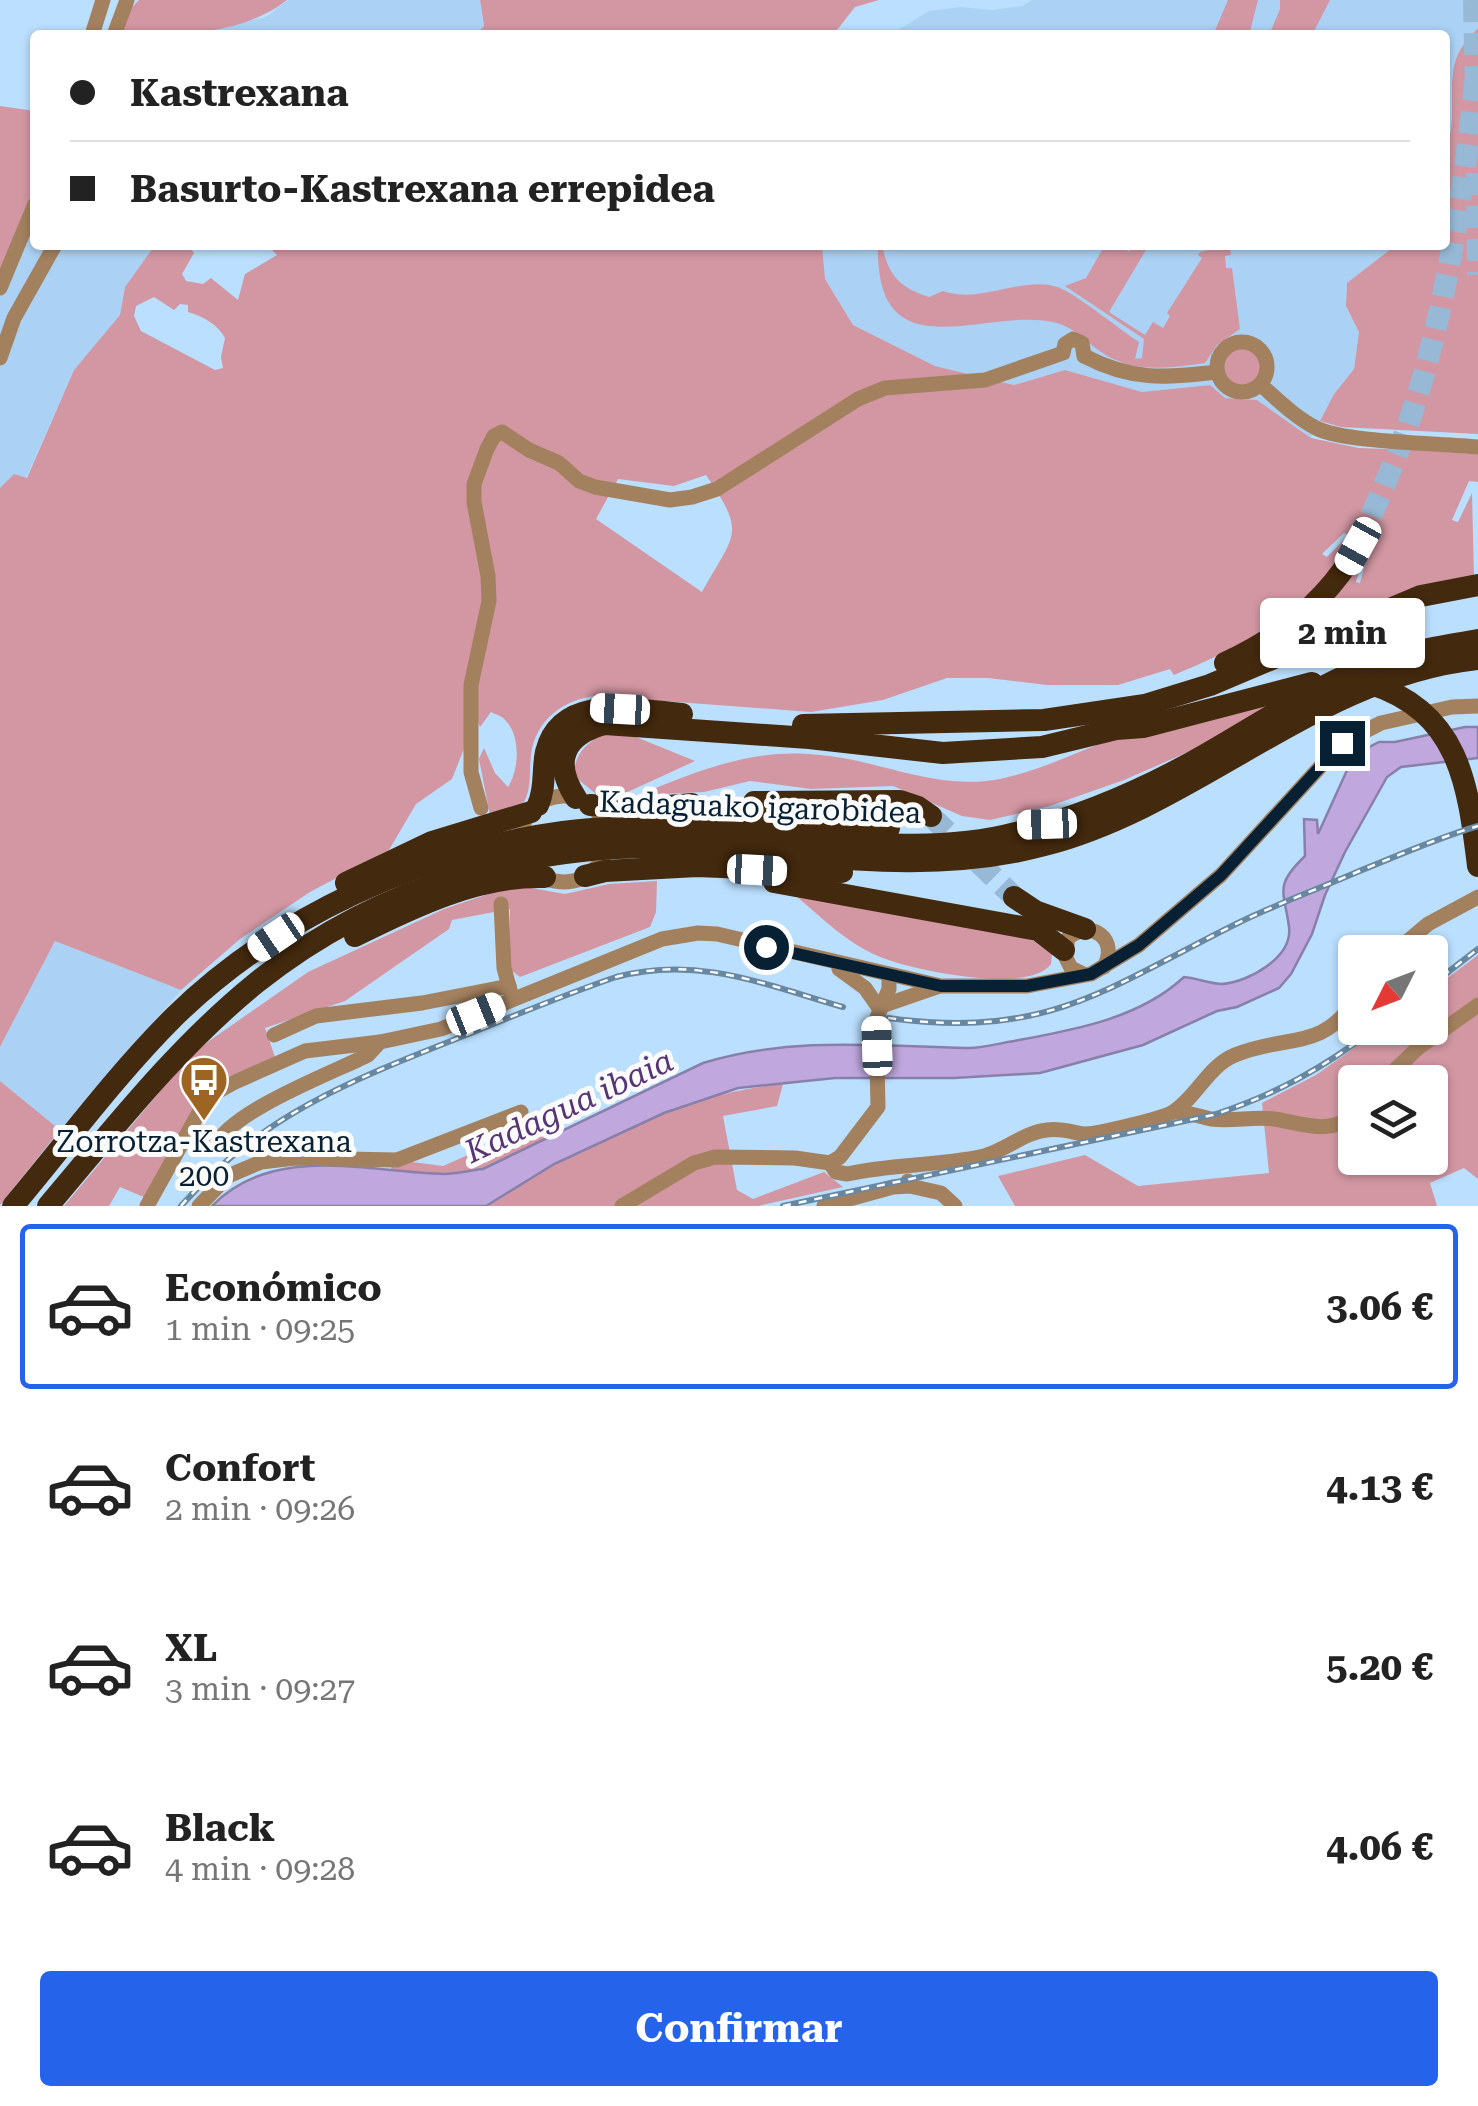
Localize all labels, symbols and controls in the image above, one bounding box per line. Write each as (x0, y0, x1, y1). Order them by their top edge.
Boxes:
text: Kastrexana (130, 71, 349, 115)
text: Basurto-Kastrexana errepidea (130, 167, 715, 211)
car (1330, 512, 1386, 580)
callout: 2 min (1260, 598, 1424, 668)
text: 2 min (1298, 614, 1387, 652)
car (589, 692, 651, 726)
route end (1320, 721, 1365, 766)
street label: Kadaguako igarobidea (598, 784, 922, 830)
car (1016, 808, 1078, 840)
car (726, 853, 788, 887)
car (243, 908, 309, 966)
route start (744, 925, 789, 970)
north arrow (1338, 935, 1448, 1045)
map controls (1338, 935, 1448, 1175)
car (443, 989, 509, 1039)
car (861, 1015, 893, 1077)
water label: Kadagua ibaia (458, 1041, 679, 1171)
bus stop icon: Zorrotza-Kastrexana 200 (178, 1054, 230, 1122)
button: layers (1338, 1065, 1448, 1175)
place label: Zorrotza-Kastrexana 200 (56, 1124, 352, 1193)
icon: car (45, 1262, 135, 1352)
text: Económico (165, 1266, 382, 1310)
text: 3.06 € (1326, 1285, 1433, 1329)
text: 1 min · 09:25 (165, 1310, 355, 1348)
icon: car (45, 1442, 135, 1532)
text: Confort (165, 1446, 315, 1490)
text: 4.13 € (1326, 1465, 1433, 1509)
text: 2 min · 09:26 (165, 1490, 355, 1528)
icon: car (45, 1622, 135, 1712)
text: XL (165, 1626, 217, 1670)
text: 5.20 € (1326, 1645, 1433, 1689)
text: 3 min · 09:27 (165, 1670, 355, 1708)
icon: car (45, 1802, 135, 1892)
text: Black (165, 1806, 275, 1850)
text: 4.06 € (1326, 1825, 1433, 1869)
text: 4 min · 09:28 (165, 1850, 355, 1888)
button: Confirmar (40, 1971, 1438, 2086)

